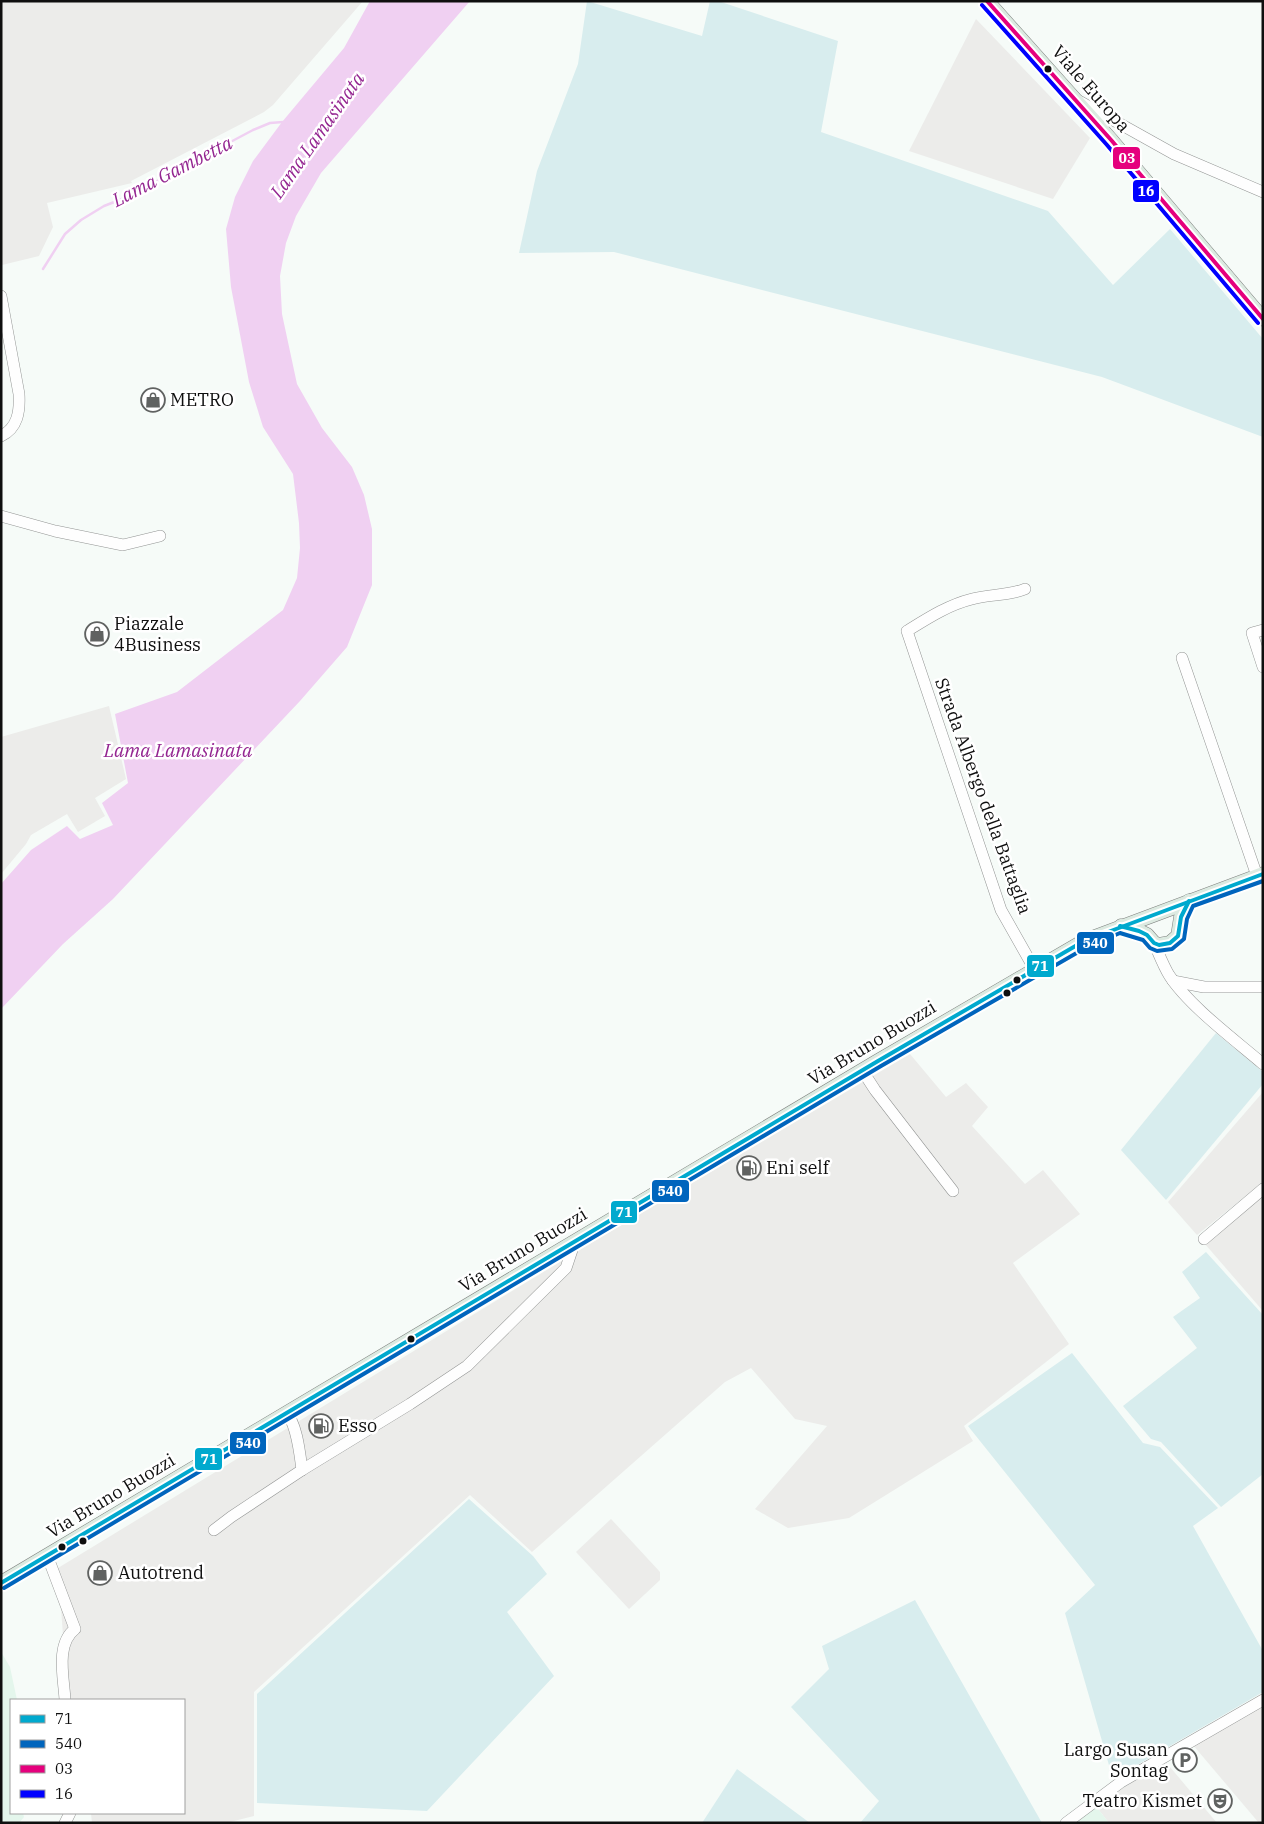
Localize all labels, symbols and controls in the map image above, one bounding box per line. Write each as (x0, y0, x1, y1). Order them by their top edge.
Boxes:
street label: Viale Europa (1047, 40, 1136, 137)
unlabelled marker (1043, 64, 1053, 74)
water label: Lama Lamasinata (264, 67, 370, 204)
water label: Lama Gambetta (107, 130, 237, 212)
line badge: 03 (1112, 146, 1141, 170)
text: 03 (1119, 149, 1135, 167)
line badge: 16 (1132, 179, 1160, 203)
text: 16 (1138, 182, 1154, 200)
shop icon: METRO (140, 387, 166, 413)
place label: METRO (170, 388, 234, 411)
place label: Piazzale 4Business (114, 612, 201, 656)
shop icon: Piazzale 4Business (84, 621, 110, 647)
street label: Strada Albergo della Battaglia (930, 674, 1037, 917)
water label: Lama Lamasinata (103, 738, 253, 762)
line badge: 540 (1076, 931, 1115, 955)
text: 540 (1082, 934, 1108, 952)
line badge: 71 (1026, 954, 1055, 978)
text: 71 (1032, 957, 1048, 975)
unlabelled marker (1012, 975, 1022, 985)
unlabelled marker (1002, 988, 1012, 998)
street label: Via Bruno Buozzi (803, 995, 940, 1090)
fuel station icon: Eni self (736, 1155, 762, 1181)
place label: Eni self (766, 1156, 831, 1179)
line badge: 540 (651, 1179, 690, 1203)
text: 540 (657, 1182, 683, 1200)
line badge: 71 (610, 1200, 638, 1224)
street label: Via Bruno Buozzi (454, 1202, 591, 1297)
text: 71 (616, 1203, 632, 1221)
unlabelled marker (406, 1334, 416, 1344)
fuel station icon: Esso (308, 1413, 334, 1439)
place label: Esso (338, 1414, 377, 1437)
line badge: 540 (229, 1431, 267, 1455)
text: 540 (235, 1434, 261, 1452)
line badge: 71 (194, 1447, 223, 1471)
street label: Via Bruno Buozzi (42, 1448, 179, 1543)
text: 71 (201, 1450, 217, 1468)
unlabelled marker (78, 1536, 88, 1546)
unlabelled marker (57, 1542, 67, 1552)
shop icon: Autotrend (87, 1560, 113, 1586)
place label: Autotrend (118, 1561, 204, 1584)
legend (10, 1699, 185, 1814)
text: 71 (55, 1709, 73, 1728)
text: 540 (55, 1734, 82, 1753)
place label: Largo Susan Sontag (1064, 1738, 1168, 1782)
parking icon: Largo Susan Sontag (1172, 1747, 1198, 1773)
text: 03 (55, 1759, 73, 1778)
text: 16 (55, 1784, 73, 1803)
theatre icon: Teatro Kismet (1207, 1788, 1233, 1814)
place label: Teatro Kismet (1083, 1789, 1202, 1812)

